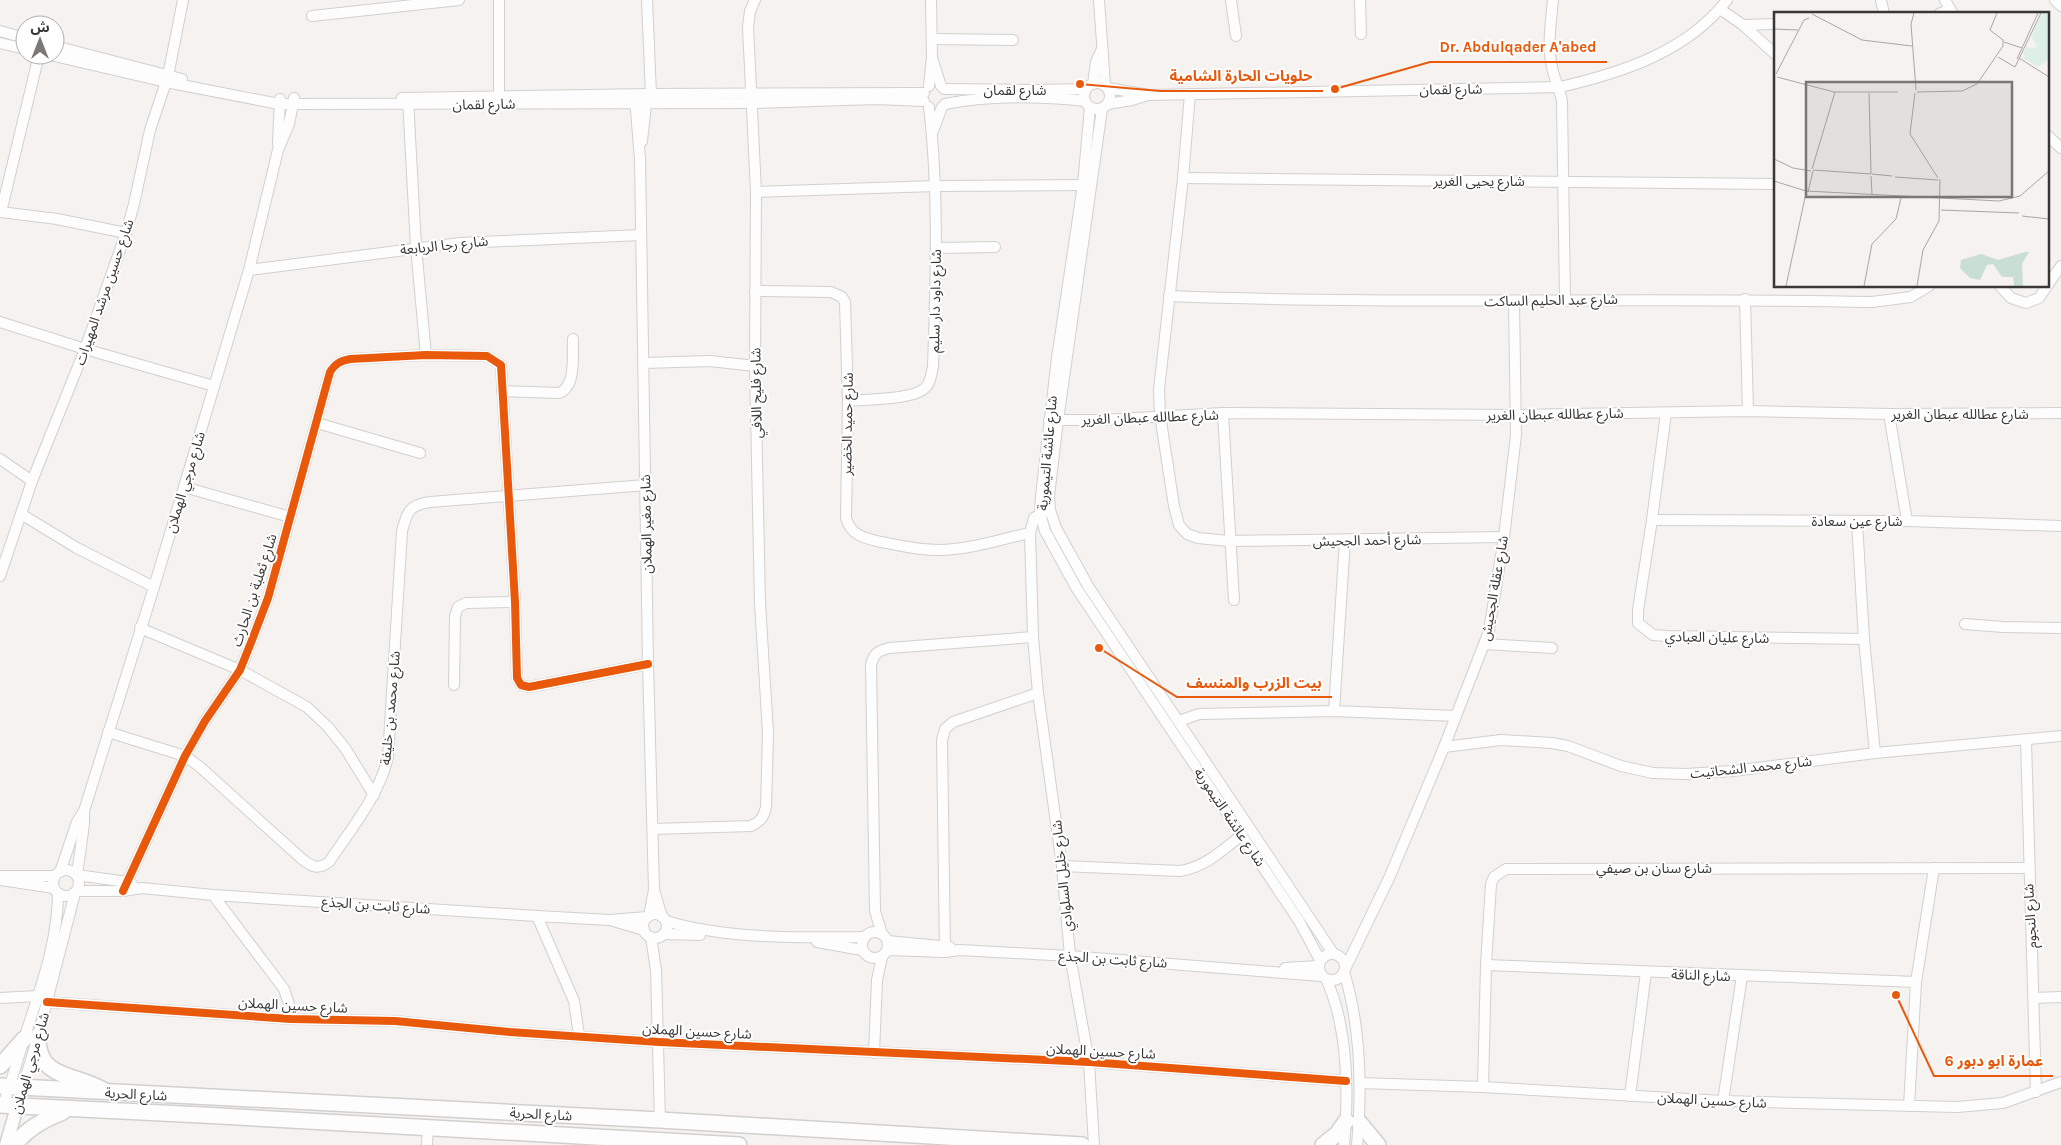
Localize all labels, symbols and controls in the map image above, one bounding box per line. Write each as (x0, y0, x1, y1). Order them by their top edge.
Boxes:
inset map (1774, 12, 2048, 288)
north arrow (15, 15, 65, 65)
text: ش (30, 19, 50, 36)
callout: Dr. Abdulqader A'abed (1430, 32, 1607, 62)
text: Dr. Abdulqader A'abed (1440, 38, 1596, 56)
callout: حلويات الحارة الشامية (1160, 61, 1323, 91)
text: حلويات الحارة الشامية (1169, 67, 1313, 85)
street label: شارع لقمان (1419, 80, 1483, 101)
street label: شارع لقمان (984, 82, 1046, 101)
street label: شارع لقمان (452, 95, 516, 116)
street label: شارع يحيى الغرير (1432, 173, 1525, 192)
street label: شارع حسين مرشد المهيرات (71, 217, 139, 368)
street label: شارع رجا الربابعة (399, 232, 489, 261)
street label: شارع داود دار سليم (926, 249, 947, 353)
street label: شارع عبد الحليم الساكت (1484, 291, 1618, 312)
street label: شارع فليح اللافي (747, 347, 768, 438)
street label: شارع حميد الخضير (838, 372, 859, 477)
street label: شارع عائشة التيمورية (1034, 395, 1063, 511)
street label: شارع عطالله عبطان الغرير (1485, 405, 1624, 426)
street label: شارع عطالله عبطان الغرير (1890, 406, 2029, 425)
street label: شارع عطالله عبطان الغرير (1080, 407, 1219, 430)
street label: شارع مرجي الهملان (162, 429, 211, 535)
street label: شارع مغير الهملان (637, 474, 658, 574)
street label: شارع عين سعادة (1811, 513, 1903, 532)
street label: شارع أحمد الجحيش (1312, 530, 1422, 552)
street label: شارع ثعلبة بن الحارث (228, 532, 283, 649)
street label: شارع عقلة الجحيش (1477, 534, 1514, 642)
street label: شارع عليان العبادي (1665, 628, 1769, 649)
street label: شارع محمد بن خليفة (377, 650, 406, 766)
callout: بيت الزرب والمنسف (1177, 667, 1332, 697)
text: بيت الزرب والمنسف (1186, 674, 1322, 692)
street label: شارع محمد الشحاتيت (1689, 753, 1813, 784)
street label: شارع عائشة التيمورية (1189, 765, 1269, 871)
street label: شارع خليل السلوادي (1048, 819, 1079, 933)
street label: شارع سنان بن صيفي (1596, 860, 1712, 879)
street label: شارع النجوم (2020, 883, 2043, 949)
street label: شارع ثابت بن الجذع (321, 893, 431, 920)
street label: شارع ثابت بن الجذع (1058, 947, 1168, 974)
street label: شارع الناقة (1671, 966, 1731, 987)
street label: شارع حسين الهملان (238, 994, 348, 1019)
street label: شارع مرجي الهملان (8, 1010, 55, 1117)
street label: شارع حسين الهملان (642, 1020, 752, 1045)
street label: شارع حسين الهملان (1046, 1040, 1156, 1065)
callout: عمارة ابو دبور 6 (1934, 1046, 2053, 1076)
text: عمارة ابو دبور 6 (1945, 1052, 2043, 1070)
street label: شارع الحرية (104, 1084, 168, 1107)
street label: شارع حسين الهملان (1657, 1089, 1767, 1114)
street label: شارع الحرية (509, 1104, 573, 1127)

